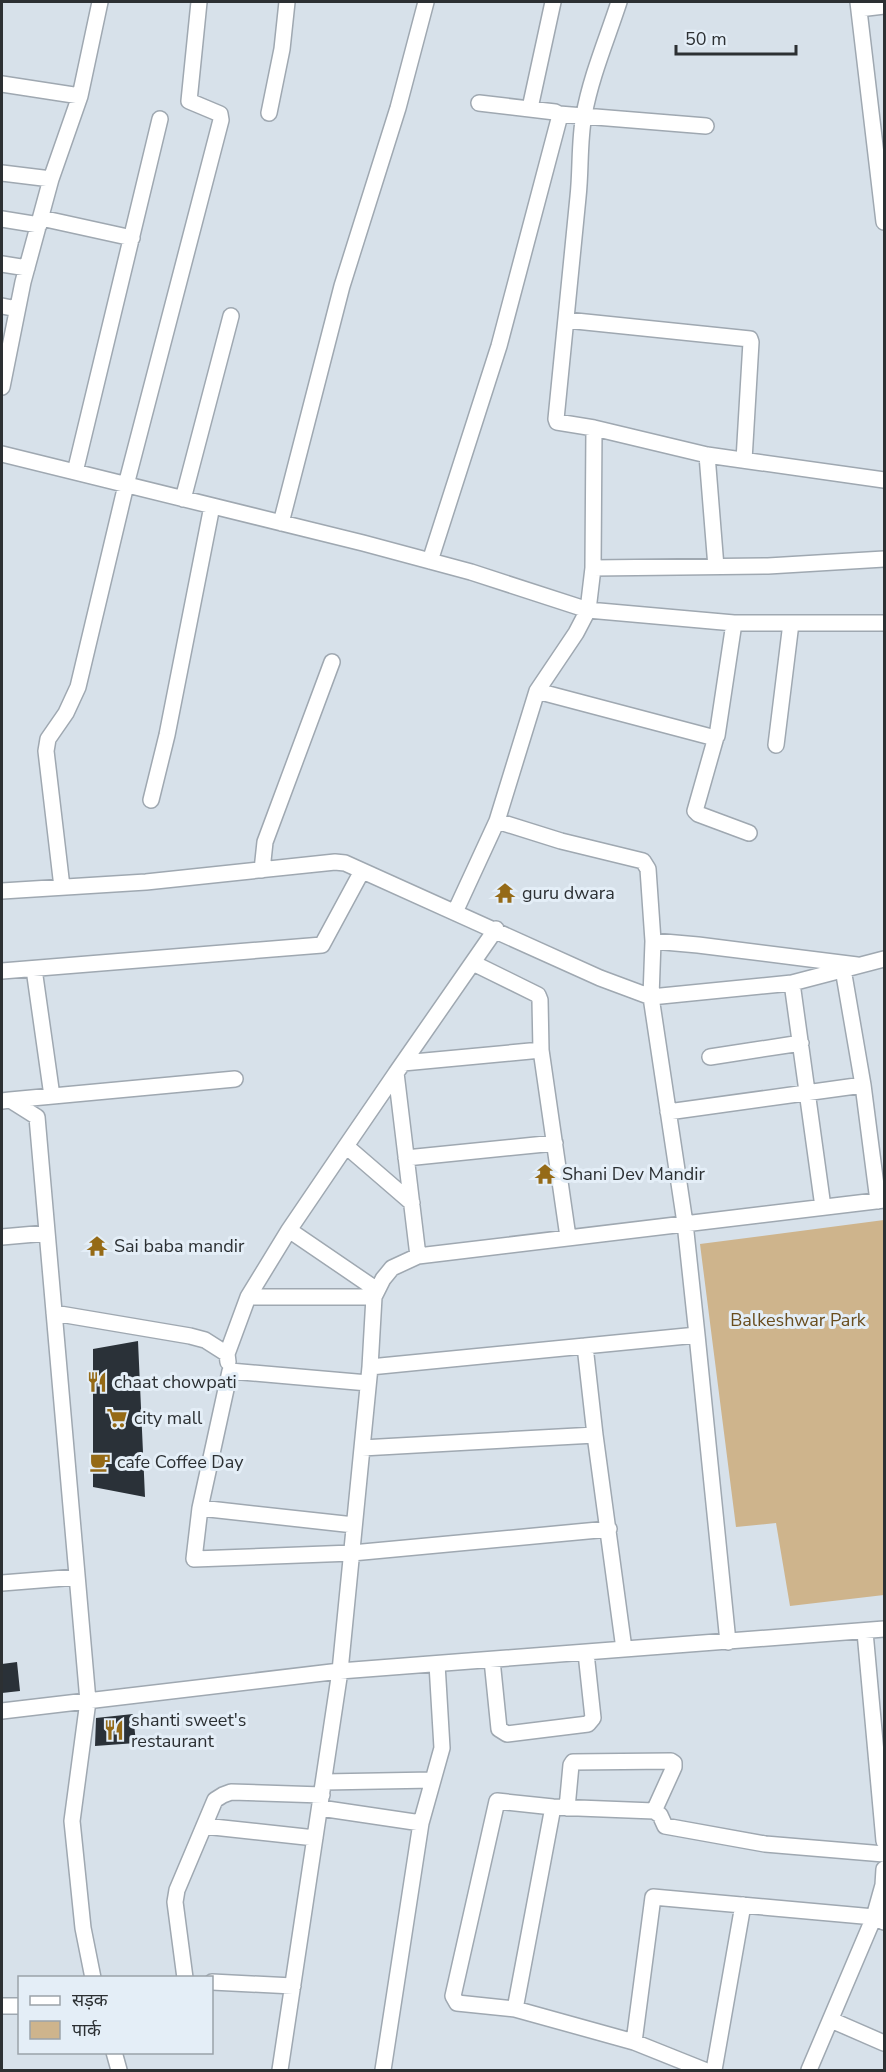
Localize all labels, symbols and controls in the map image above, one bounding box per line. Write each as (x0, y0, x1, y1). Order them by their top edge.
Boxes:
scale bar (676, 18, 796, 56)
text: 50 m (685, 27, 727, 51)
temple icon: guru dwara (493, 881, 517, 905)
place label: guru dwara (522, 881, 615, 905)
temple icon: Shani Dev Mandir (533, 1162, 557, 1186)
place label: Shani Dev Mandir (562, 1162, 705, 1186)
temple icon: Sai baba mandir (85, 1234, 109, 1258)
place label: Sai baba mandir (114, 1234, 245, 1258)
park label: Balkeshwar Park (730, 1308, 867, 1332)
restaurant icon: chaat chowpati (85, 1370, 109, 1394)
place label: chaat chowpati (114, 1370, 237, 1394)
supermarket icon: city mall (105, 1406, 129, 1430)
place label: city mall (134, 1406, 203, 1430)
cafe icon: cafe Coffee Day (88, 1450, 112, 1474)
place label: cafe Coffee Day (117, 1450, 244, 1474)
place label: shanti sweet's restaurant (131, 1708, 246, 1753)
restaurant icon: shanti sweet's restaurant (102, 1718, 126, 1742)
legend (18, 1976, 213, 2054)
text: सड़क (72, 1988, 109, 2012)
text: पार्क (72, 2018, 102, 2042)

